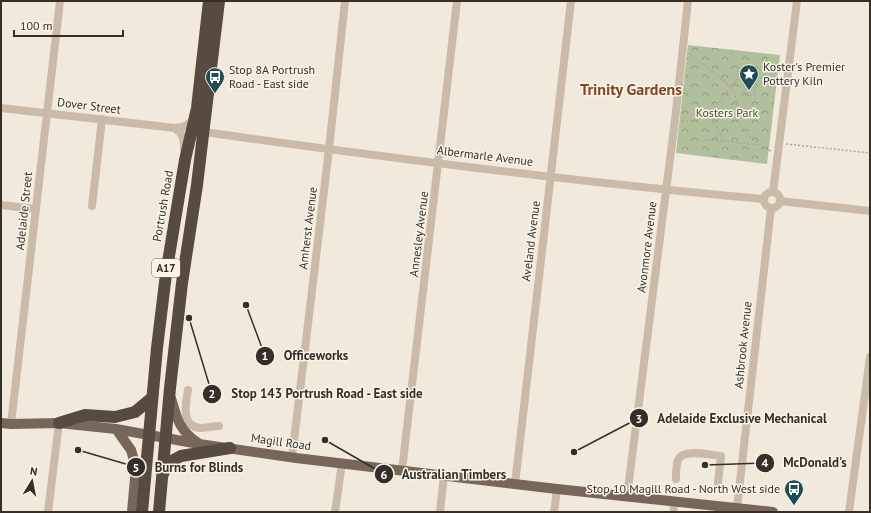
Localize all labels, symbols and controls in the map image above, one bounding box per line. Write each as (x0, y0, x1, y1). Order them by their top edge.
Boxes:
scale bar (14, 12, 123, 38)
text: 100 m (20, 18, 53, 33)
place label: Koster's Premier Pottery Kiln (763, 59, 845, 88)
place label: Stop 8A Portrush Road - East side (229, 62, 315, 91)
place icon: Koster's Premier Pottery Kiln (738, 63, 760, 91)
bus stop icon: Stop 8A Portrush Road - East side (204, 66, 226, 94)
district label: Trinity Gardens (580, 79, 682, 99)
street label: Dover Street (56, 94, 122, 117)
park label: Kosters Park (696, 105, 759, 120)
street label: Albermarle Avenue (436, 142, 534, 169)
street label: Portrush Road (149, 169, 176, 243)
street label: Adelaide Street (12, 171, 35, 251)
street label: Amherst Avenue (295, 186, 320, 270)
street label: Annesley Avenue (406, 190, 431, 278)
street label: Aveland Avenue (518, 200, 543, 282)
street label: Avonmore Avenue (633, 200, 660, 293)
road number: A17 (152, 259, 180, 277)
street label: Ashbrook Avenue (730, 301, 755, 389)
callout: Officeworks (255, 343, 356, 368)
text: Officeworks (284, 347, 349, 364)
text: 1 (262, 348, 268, 363)
callout: Stop 143 Portrush Road - East side (202, 381, 431, 406)
text: Stop 143 Portrush Road - East side (231, 385, 423, 402)
text: 2 (209, 386, 215, 401)
callout: Adelaide Exclusive Mechanical (629, 406, 835, 431)
text: Adelaide Exclusive Mechanical (657, 410, 827, 427)
text: 3 (636, 411, 642, 426)
street label: Magill Road (250, 430, 312, 453)
callout: McDonald's (755, 450, 855, 475)
text: McDonald's (783, 454, 847, 471)
callout: Burns for Blinds (126, 455, 251, 480)
text: 4 (762, 455, 769, 470)
text: Burns for Blinds (155, 459, 244, 476)
text: 5 (133, 460, 139, 475)
north arrow (12, 461, 52, 501)
callout: Australian Timbers (374, 462, 515, 487)
text: N (29, 464, 39, 479)
text: Australian Timbers (402, 466, 507, 483)
text: 6 (381, 467, 388, 482)
bus stop icon: Stop 10 Magill Road - North West side (783, 478, 805, 506)
place label: Stop 10 Magill Road - North West side (587, 481, 780, 496)

